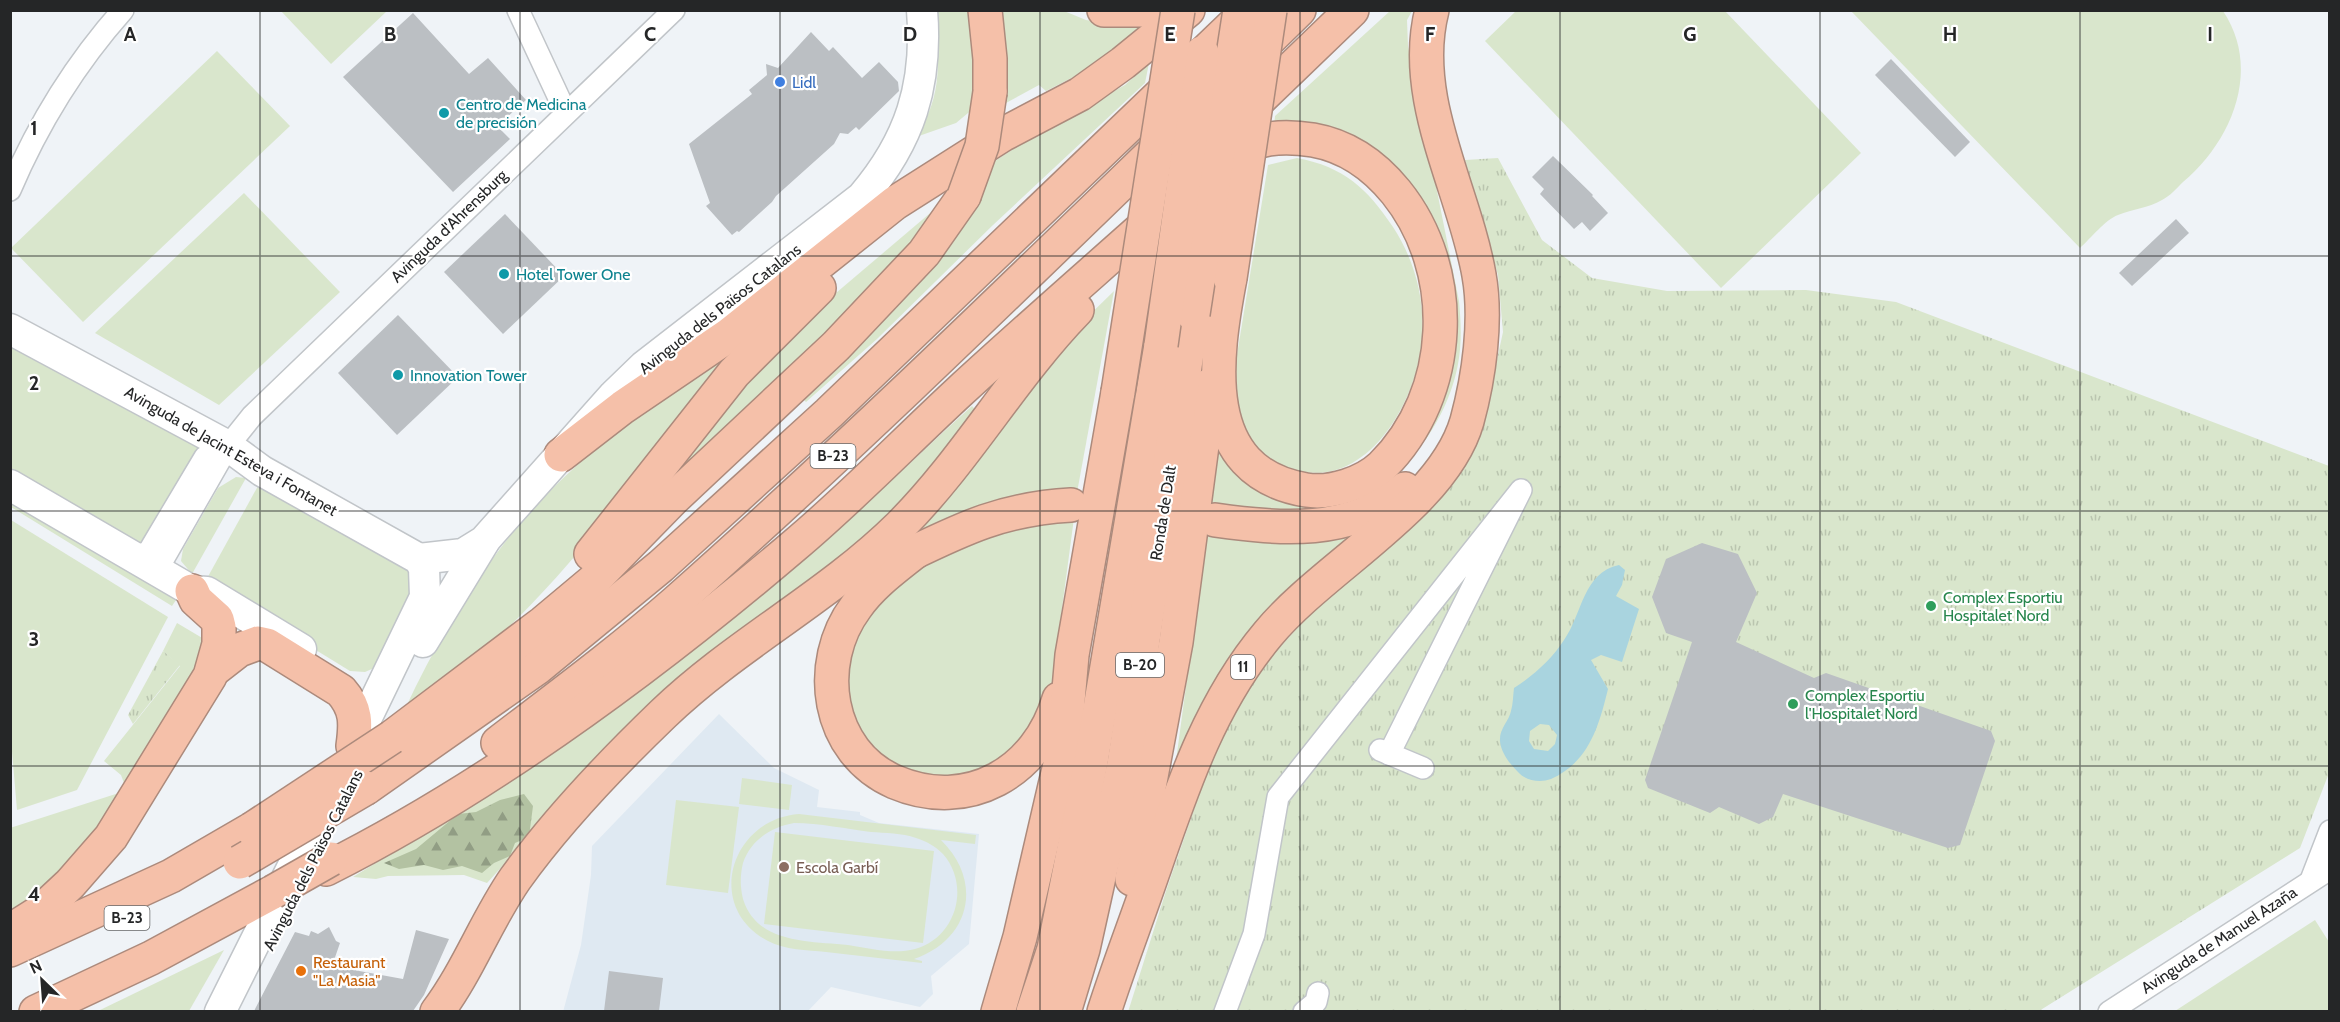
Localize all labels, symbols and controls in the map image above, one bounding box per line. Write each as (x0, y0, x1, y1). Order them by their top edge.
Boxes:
text: A (124, 22, 137, 46)
text: B (384, 22, 396, 46)
text: C (644, 22, 656, 46)
text: D (903, 22, 917, 46)
text: E (1164, 22, 1176, 46)
text: F (1425, 22, 1436, 46)
text: G (1683, 22, 1697, 46)
text: H (1943, 22, 1957, 46)
text: I (2207, 22, 2213, 46)
place label: Lidl (792, 73, 816, 92)
marker: Lidl (773, 75, 787, 89)
place label: Centro de Medicina de precisión (456, 95, 587, 132)
marker: Centro de Medicina de precisión (437, 106, 451, 120)
text: 1 (30, 116, 38, 140)
street label: Avinguda d'Ahrensburg (387, 165, 512, 286)
street label: Avinguda dels Països Catalans (635, 240, 805, 378)
place label: Hotel Tower One (516, 265, 630, 284)
marker: Hotel Tower One (497, 267, 511, 281)
place label: Innovation Tower (410, 366, 528, 385)
marker: Innovation Tower (391, 368, 405, 382)
text: 2 (29, 371, 39, 395)
street label: Avinguda de Jacint Esteva i Fontanet (121, 382, 341, 520)
road number: B-23 (810, 444, 856, 468)
street label: Ronda de Dalt (1146, 463, 1180, 562)
place label: Complex Esportiu Hospitalet Nord (1943, 588, 2063, 625)
marker: Complex Esportiu Hospitalet Nord (1924, 599, 1938, 613)
text: 3 (29, 627, 39, 651)
road number: B-20 (1116, 653, 1164, 677)
road number: 11 (1231, 655, 1255, 679)
place label: Complex Esportiu l'Hospitalet Nord (1805, 686, 1925, 723)
marker: Complex Esportiu l'Hospitalet Nord (1786, 697, 1800, 711)
street label: Avinguda dels Països Catalans (259, 766, 367, 954)
place label: Escola Garbí (796, 858, 879, 877)
marker: Escola Garbí (777, 860, 791, 874)
text: 4 (28, 882, 40, 906)
street label: Avinguda de Manuel Azaña (2138, 882, 2301, 997)
road number: B-23 (104, 906, 150, 930)
north arrow (12, 950, 72, 1010)
place label: Restaurant "La Masia" (313, 953, 386, 990)
text: N (27, 956, 45, 978)
marker: Restaurant "La Masia" (294, 964, 308, 978)

